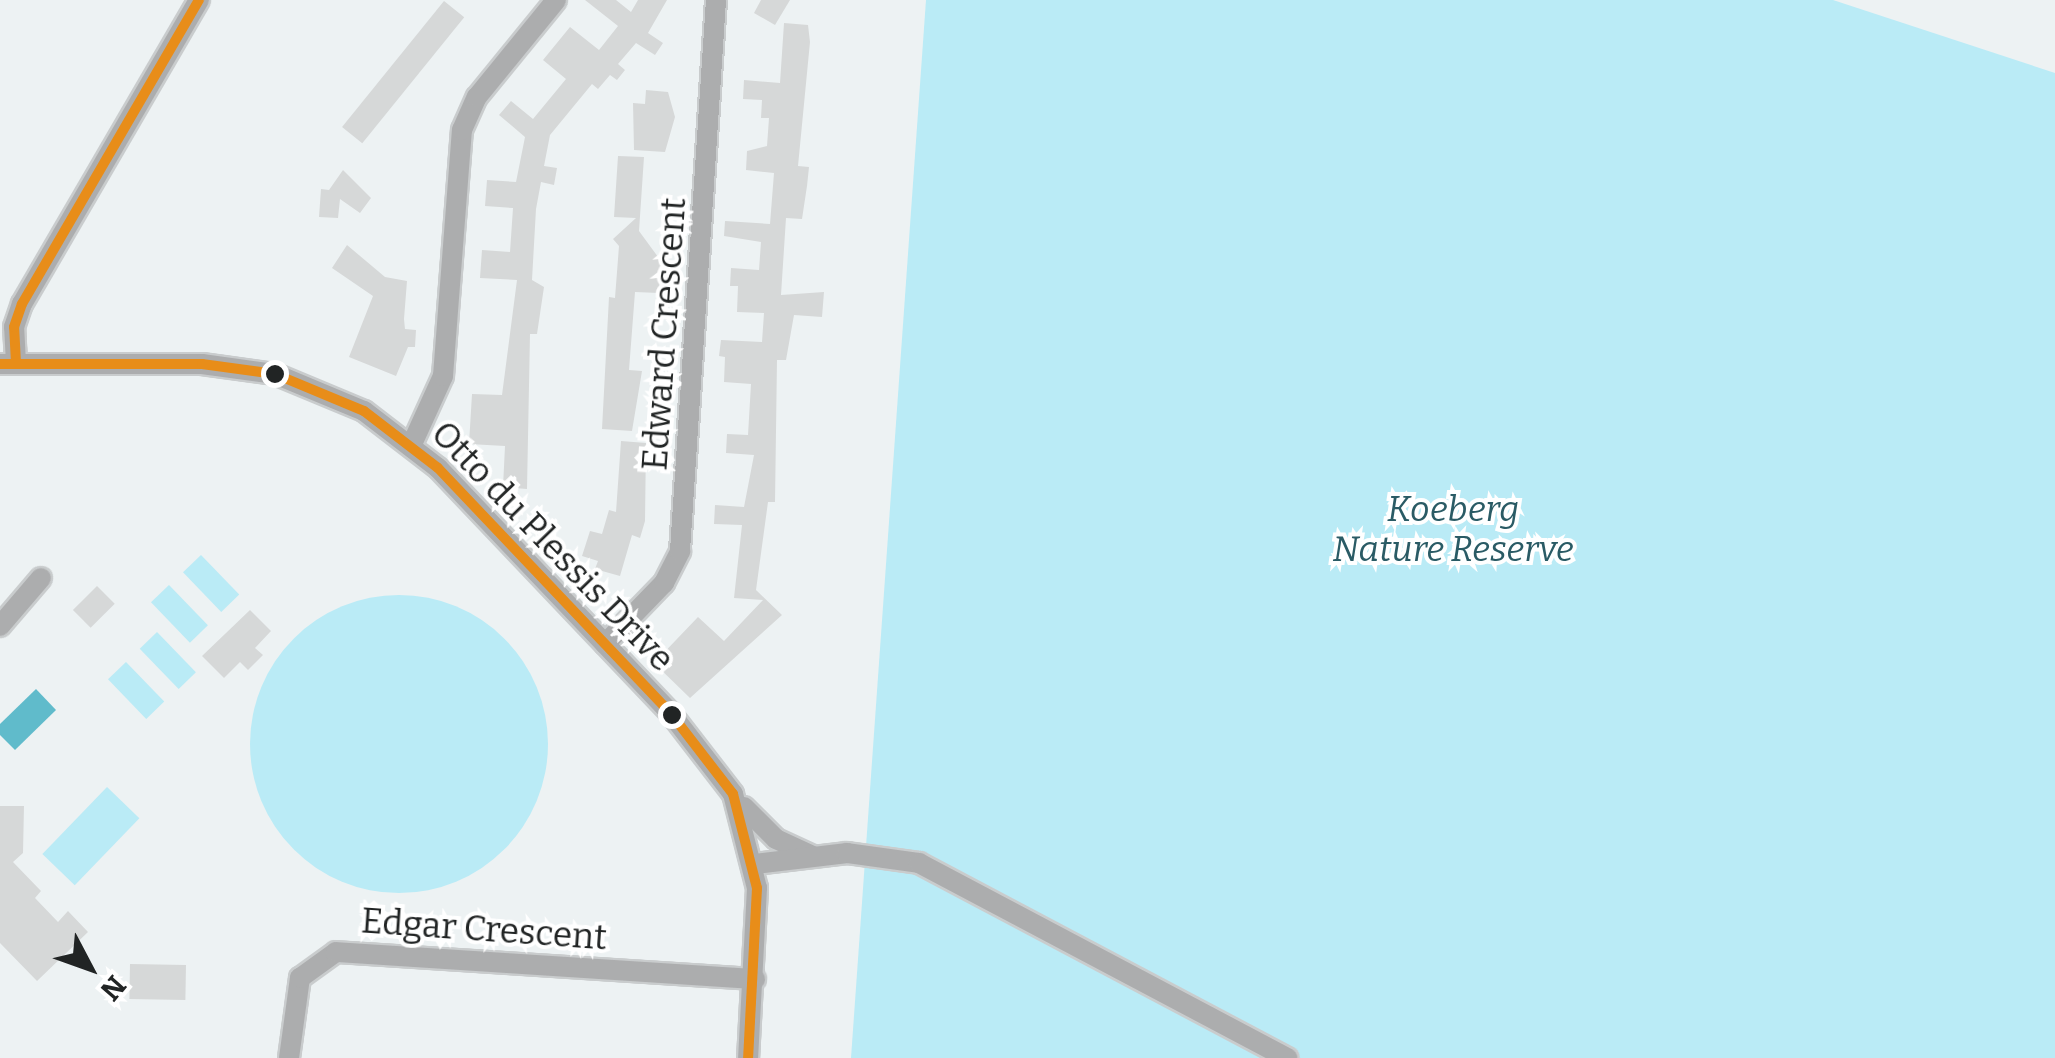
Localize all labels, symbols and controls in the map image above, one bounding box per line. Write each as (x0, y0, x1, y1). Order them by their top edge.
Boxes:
street label: Edward Crescent (634, 196, 694, 472)
unlabelled marker (265, 364, 285, 384)
street label: Otto du Plessis Drive (423, 412, 683, 680)
park label: Koeberg Nature Reserve (1332, 488, 1574, 570)
unlabelled marker (662, 705, 682, 725)
street label: Edgar Crescent (360, 899, 608, 959)
north arrow (40, 918, 140, 1018)
text: N (93, 969, 133, 1007)

